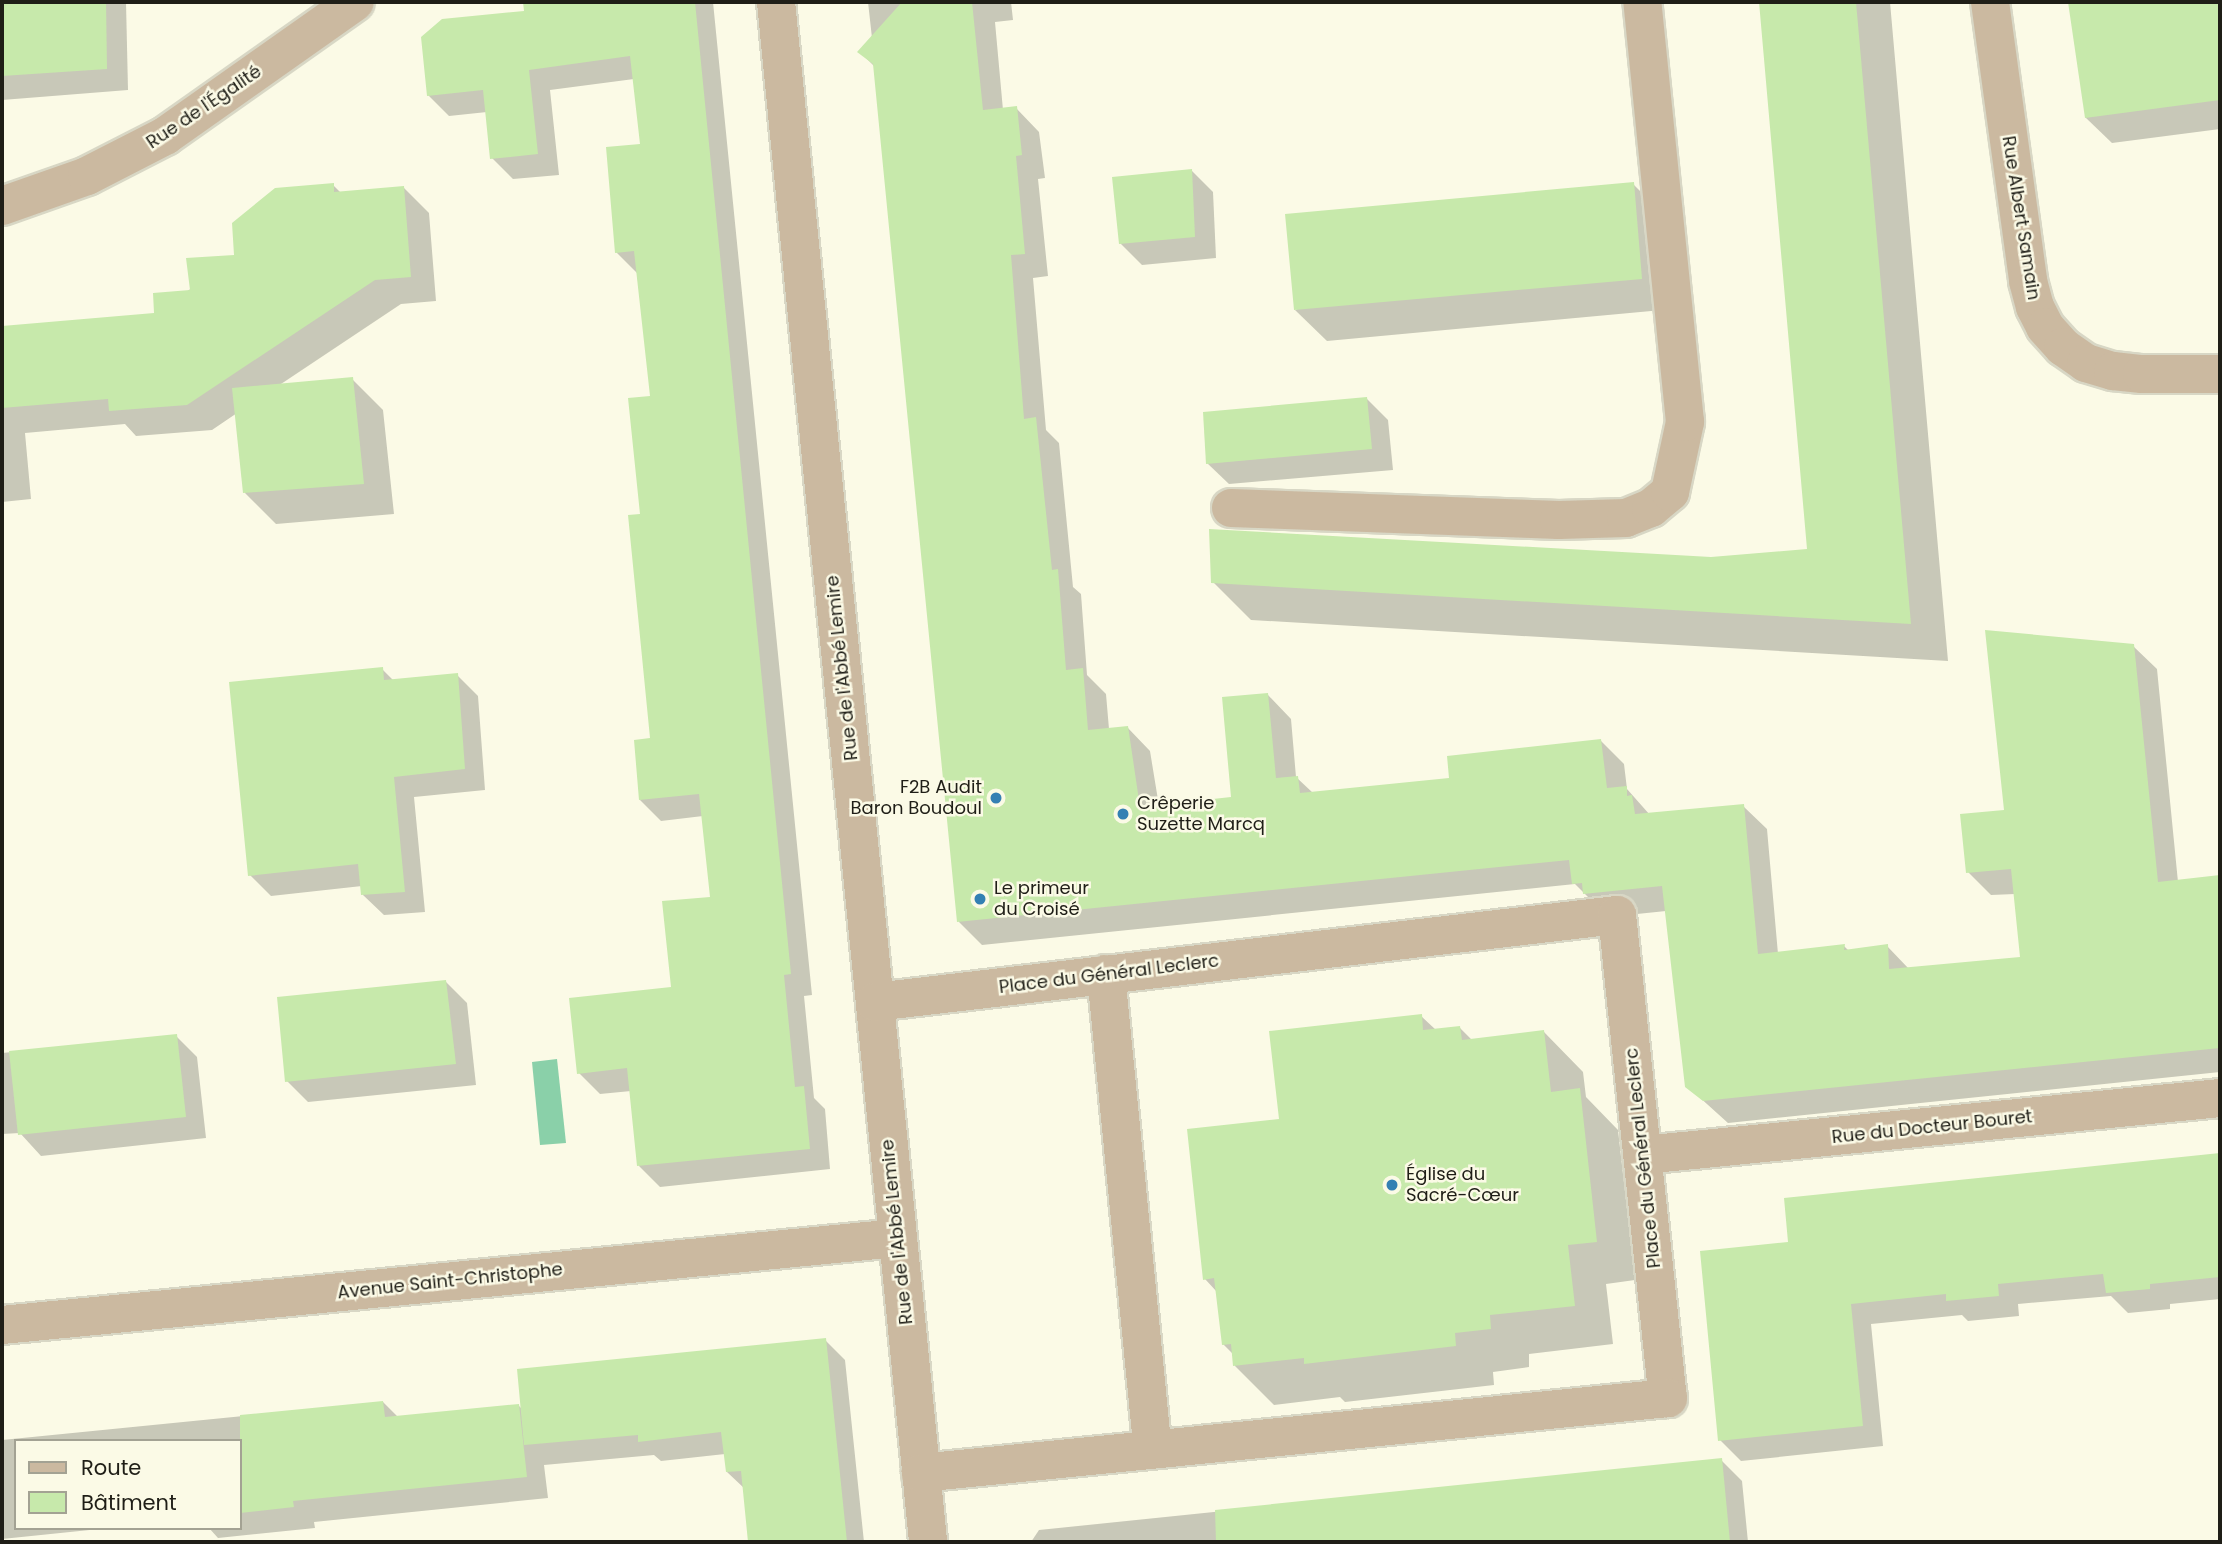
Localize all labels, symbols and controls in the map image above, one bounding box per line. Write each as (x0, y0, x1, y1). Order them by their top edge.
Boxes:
street label: Rue de l'Égalité (142, 61, 266, 153)
street label: Rue Albert Samain (1997, 134, 2045, 302)
street label: Rue de l'Abbé Lemire (822, 574, 862, 762)
place label: F2B Audit Baron Boudoul (851, 777, 982, 820)
marker: F2B Audit Baron Boudoul (988, 790, 1004, 806)
place label: Crêperie Suzette Marcq (1137, 793, 1265, 836)
marker: Crêperie Suzette Marcq (1115, 806, 1131, 822)
place label: Le primeur du Croisé (994, 878, 1089, 920)
marker: Le primeur du Croisé (972, 891, 988, 907)
street label: Place du Général Leclerc (998, 950, 1220, 998)
street label: Place du Général Leclerc (1621, 1047, 1665, 1269)
street label: Rue du Docteur Bouret (1831, 1106, 2033, 1148)
street label: Rue de l'Abbé Lemire (877, 1138, 917, 1326)
place label: Église du Sacré-Cœur (1406, 1164, 1519, 1206)
marker: Église du Sacré-Cœur (1384, 1177, 1400, 1193)
street label: Avenue Saint-Christophe (336, 1258, 564, 1304)
legend (14, 1439, 242, 1530)
text: Route (81, 1453, 141, 1482)
text: Bâtiment (81, 1488, 177, 1517)

